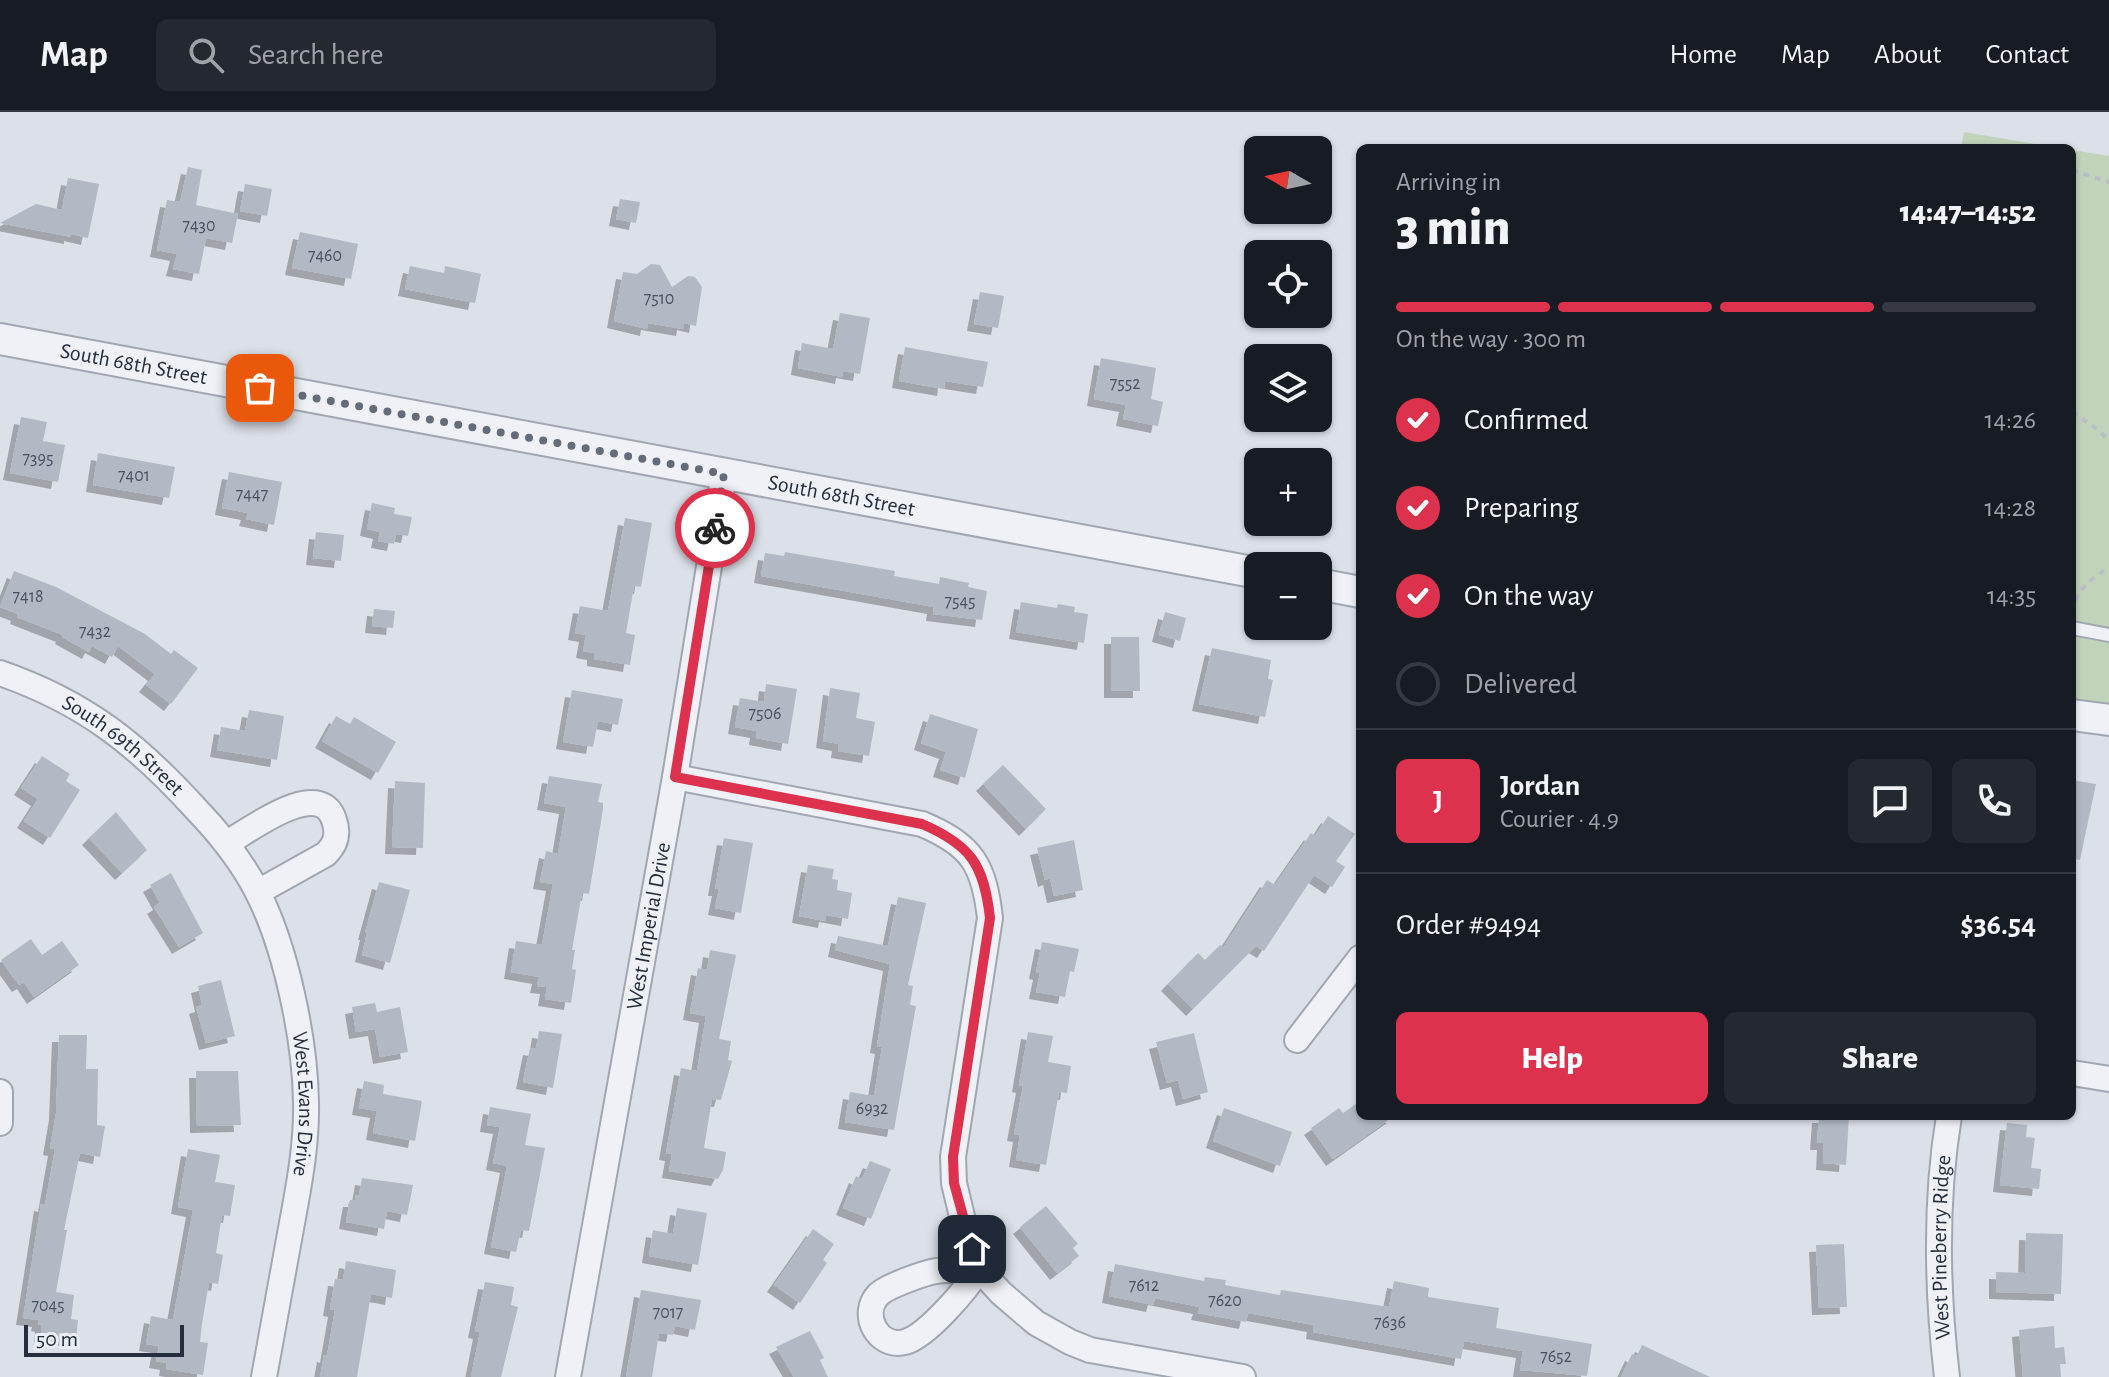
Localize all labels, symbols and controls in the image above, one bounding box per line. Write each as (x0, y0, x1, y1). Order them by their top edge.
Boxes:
search box (156, 19, 716, 91)
icon: search (184, 33, 228, 77)
text: Map (40, 36, 108, 74)
text: Search here (248, 40, 384, 70)
text: Home (1670, 41, 1737, 69)
text: Map (1781, 41, 1830, 69)
text: About (1874, 41, 1942, 69)
text: Contact (1986, 41, 2069, 69)
north arrow (1244, 136, 1332, 224)
map controls (1244, 136, 1332, 640)
text: Arriving in (1396, 169, 1501, 195)
text: 14:47–14:52 (1900, 197, 2036, 227)
text: 3 min (1396, 202, 1510, 254)
house number: 7430 (182, 217, 216, 235)
button: locate (1244, 240, 1332, 328)
house number: 7460 (308, 247, 342, 265)
house number: 7510 (644, 290, 674, 308)
text: On the way · 300 m (1396, 326, 1586, 352)
street label: South 68th Street (59, 339, 209, 388)
button: layers (1244, 344, 1332, 432)
pin (226, 354, 294, 422)
icon: bag (238, 366, 282, 410)
house number: 7552 (1110, 375, 1140, 393)
icon: check (1396, 398, 1440, 442)
text: Confirmed (1464, 405, 1588, 435)
text: 14:26 (1985, 407, 2036, 433)
button: + (1244, 448, 1332, 536)
house number: 7395 (23, 450, 53, 468)
house number: 7401 (118, 467, 150, 485)
street label: South 68th Street (766, 471, 917, 520)
house number: 7447 (236, 486, 268, 504)
icon: check (1396, 486, 1440, 530)
courier (675, 488, 755, 568)
text: Preparing (1464, 493, 1579, 523)
text: 14:28 (1984, 495, 2036, 521)
icon: bike (693, 506, 737, 550)
button: − (1244, 552, 1332, 640)
icon: check (1396, 574, 1440, 618)
text: On the way (1464, 581, 1593, 611)
text: 14:35 (1987, 583, 2036, 609)
house number: 7418 (13, 588, 43, 606)
house number: 7545 (944, 593, 976, 611)
house number: 7432 (79, 623, 111, 641)
text: Delivered (1464, 669, 1577, 699)
street label: South 69th Street (59, 691, 188, 800)
house number: 7506 (749, 705, 782, 723)
button: chat (1848, 759, 1932, 843)
button: phone (1952, 759, 2036, 843)
text: Jordan (1500, 771, 1580, 801)
text: J (1433, 786, 1443, 816)
text: Courier · 4.9 (1500, 806, 1619, 832)
street label: West Imperial Drive (623, 841, 674, 1012)
text: Order #9494 (1396, 910, 1541, 940)
text: $36.54 (1960, 910, 2036, 940)
button: Help (1396, 1012, 1708, 1104)
button: Share (1724, 1012, 2036, 1104)
street label: West Evans Drive (288, 1030, 317, 1178)
house number: 6932 (856, 1100, 888, 1118)
street label: West Pineberry Ridge (1928, 1154, 1955, 1340)
pin (938, 1215, 1006, 1283)
icon: home (950, 1227, 994, 1271)
house number: 7612 (1129, 1277, 1159, 1295)
house number: 7620 (1208, 1292, 1242, 1310)
house number: 7045 (31, 1297, 65, 1315)
house number: 7017 (653, 1304, 683, 1322)
house number: 7636 (1374, 1314, 1406, 1332)
scale bar (24, 1321, 184, 1357)
text: 50 m (36, 1328, 78, 1350)
house number: 7652 (1540, 1348, 1572, 1366)

